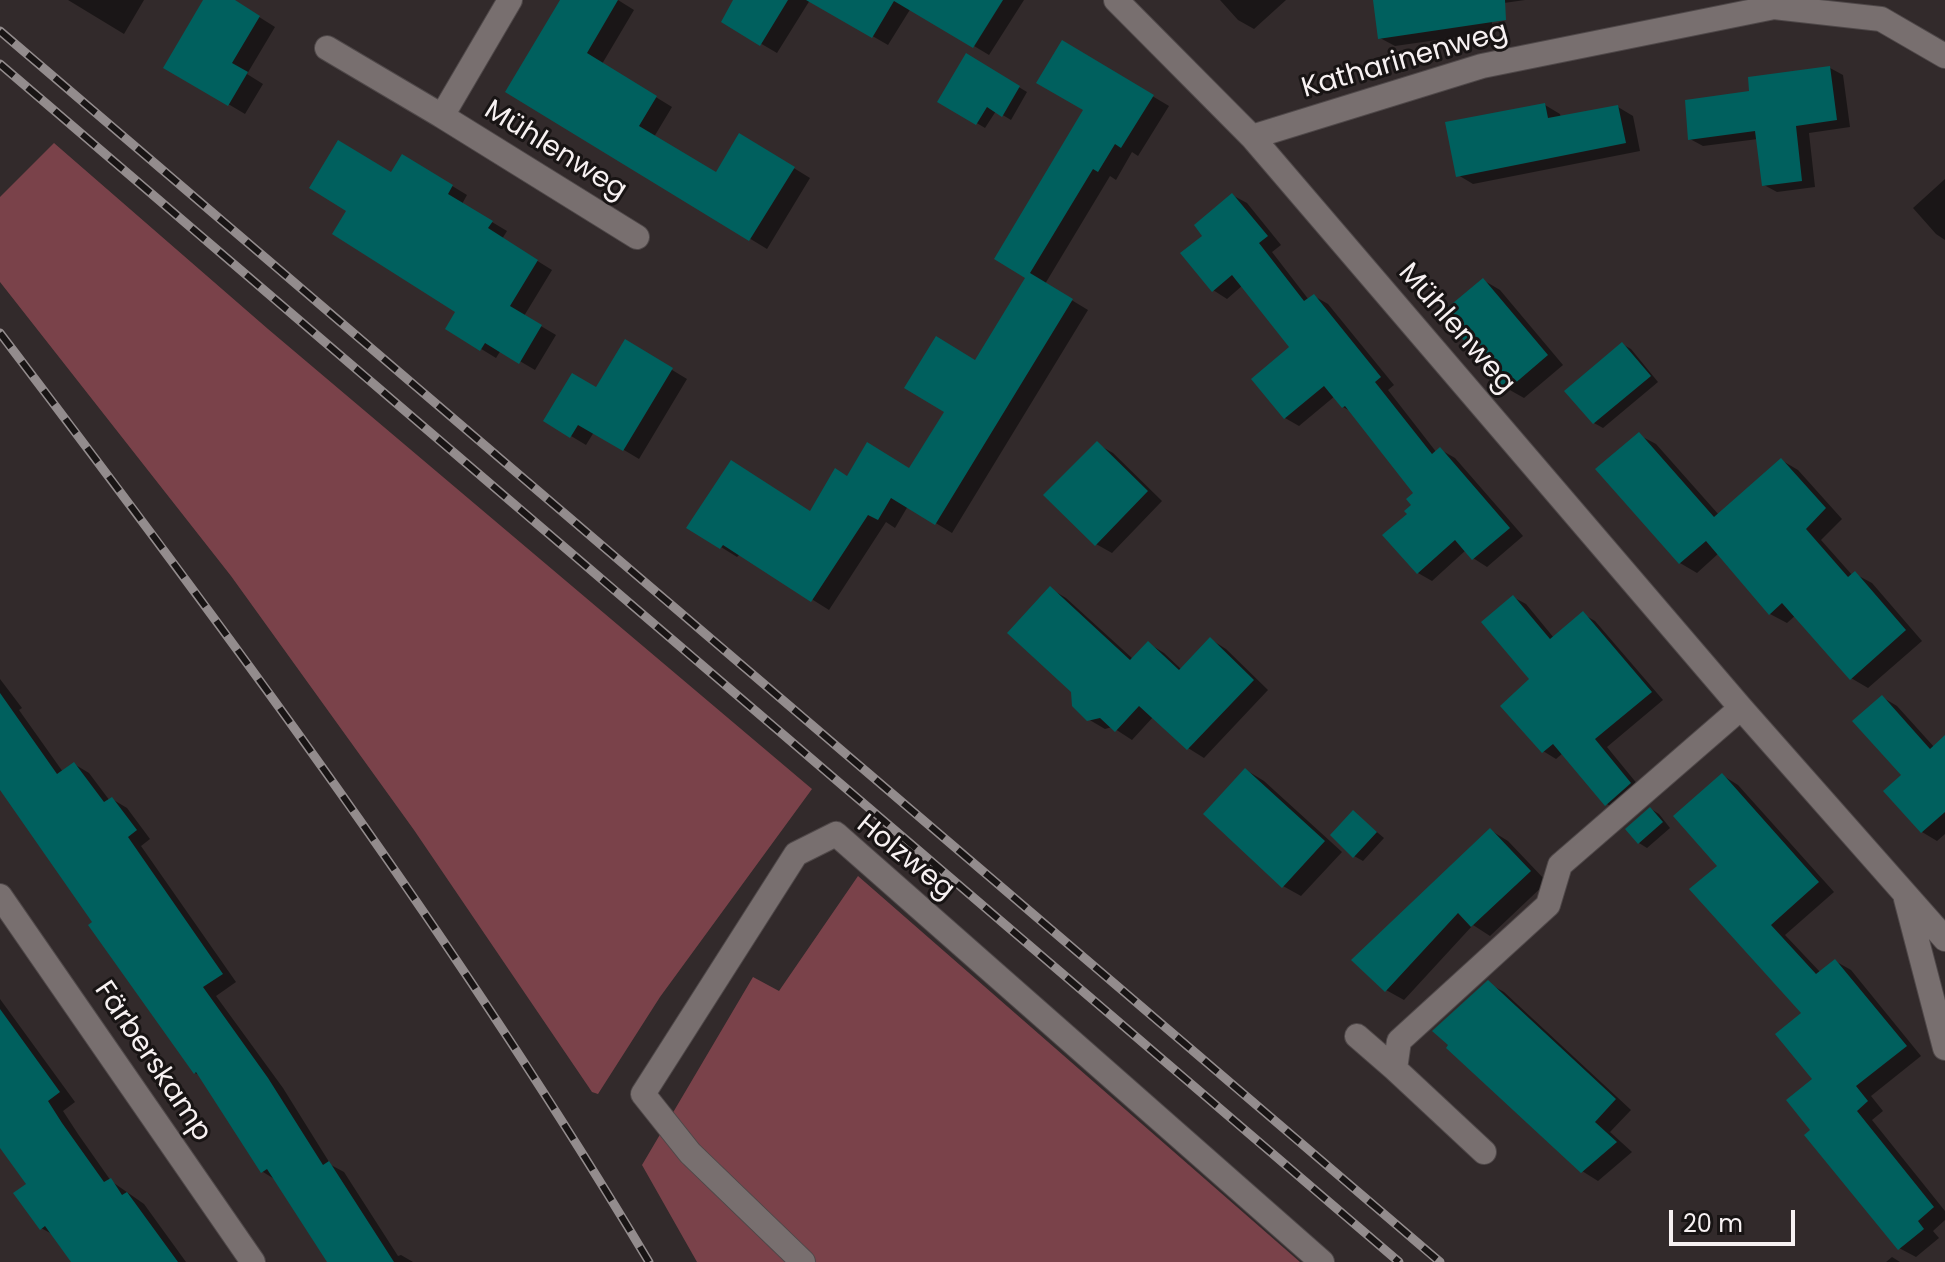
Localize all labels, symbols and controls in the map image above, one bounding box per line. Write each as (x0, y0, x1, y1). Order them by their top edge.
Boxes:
street label: Katharinenweg (1298, 16, 1512, 106)
street label: Mühlenweg (478, 94, 632, 208)
street label: Mühlenweg (1390, 257, 1522, 401)
street label: Holzweg (849, 808, 961, 908)
street label: Färberskamp (86, 976, 218, 1148)
scale bar (1673, 1194, 1799, 1244)
text: 20 m (1683, 1207, 1743, 1240)

